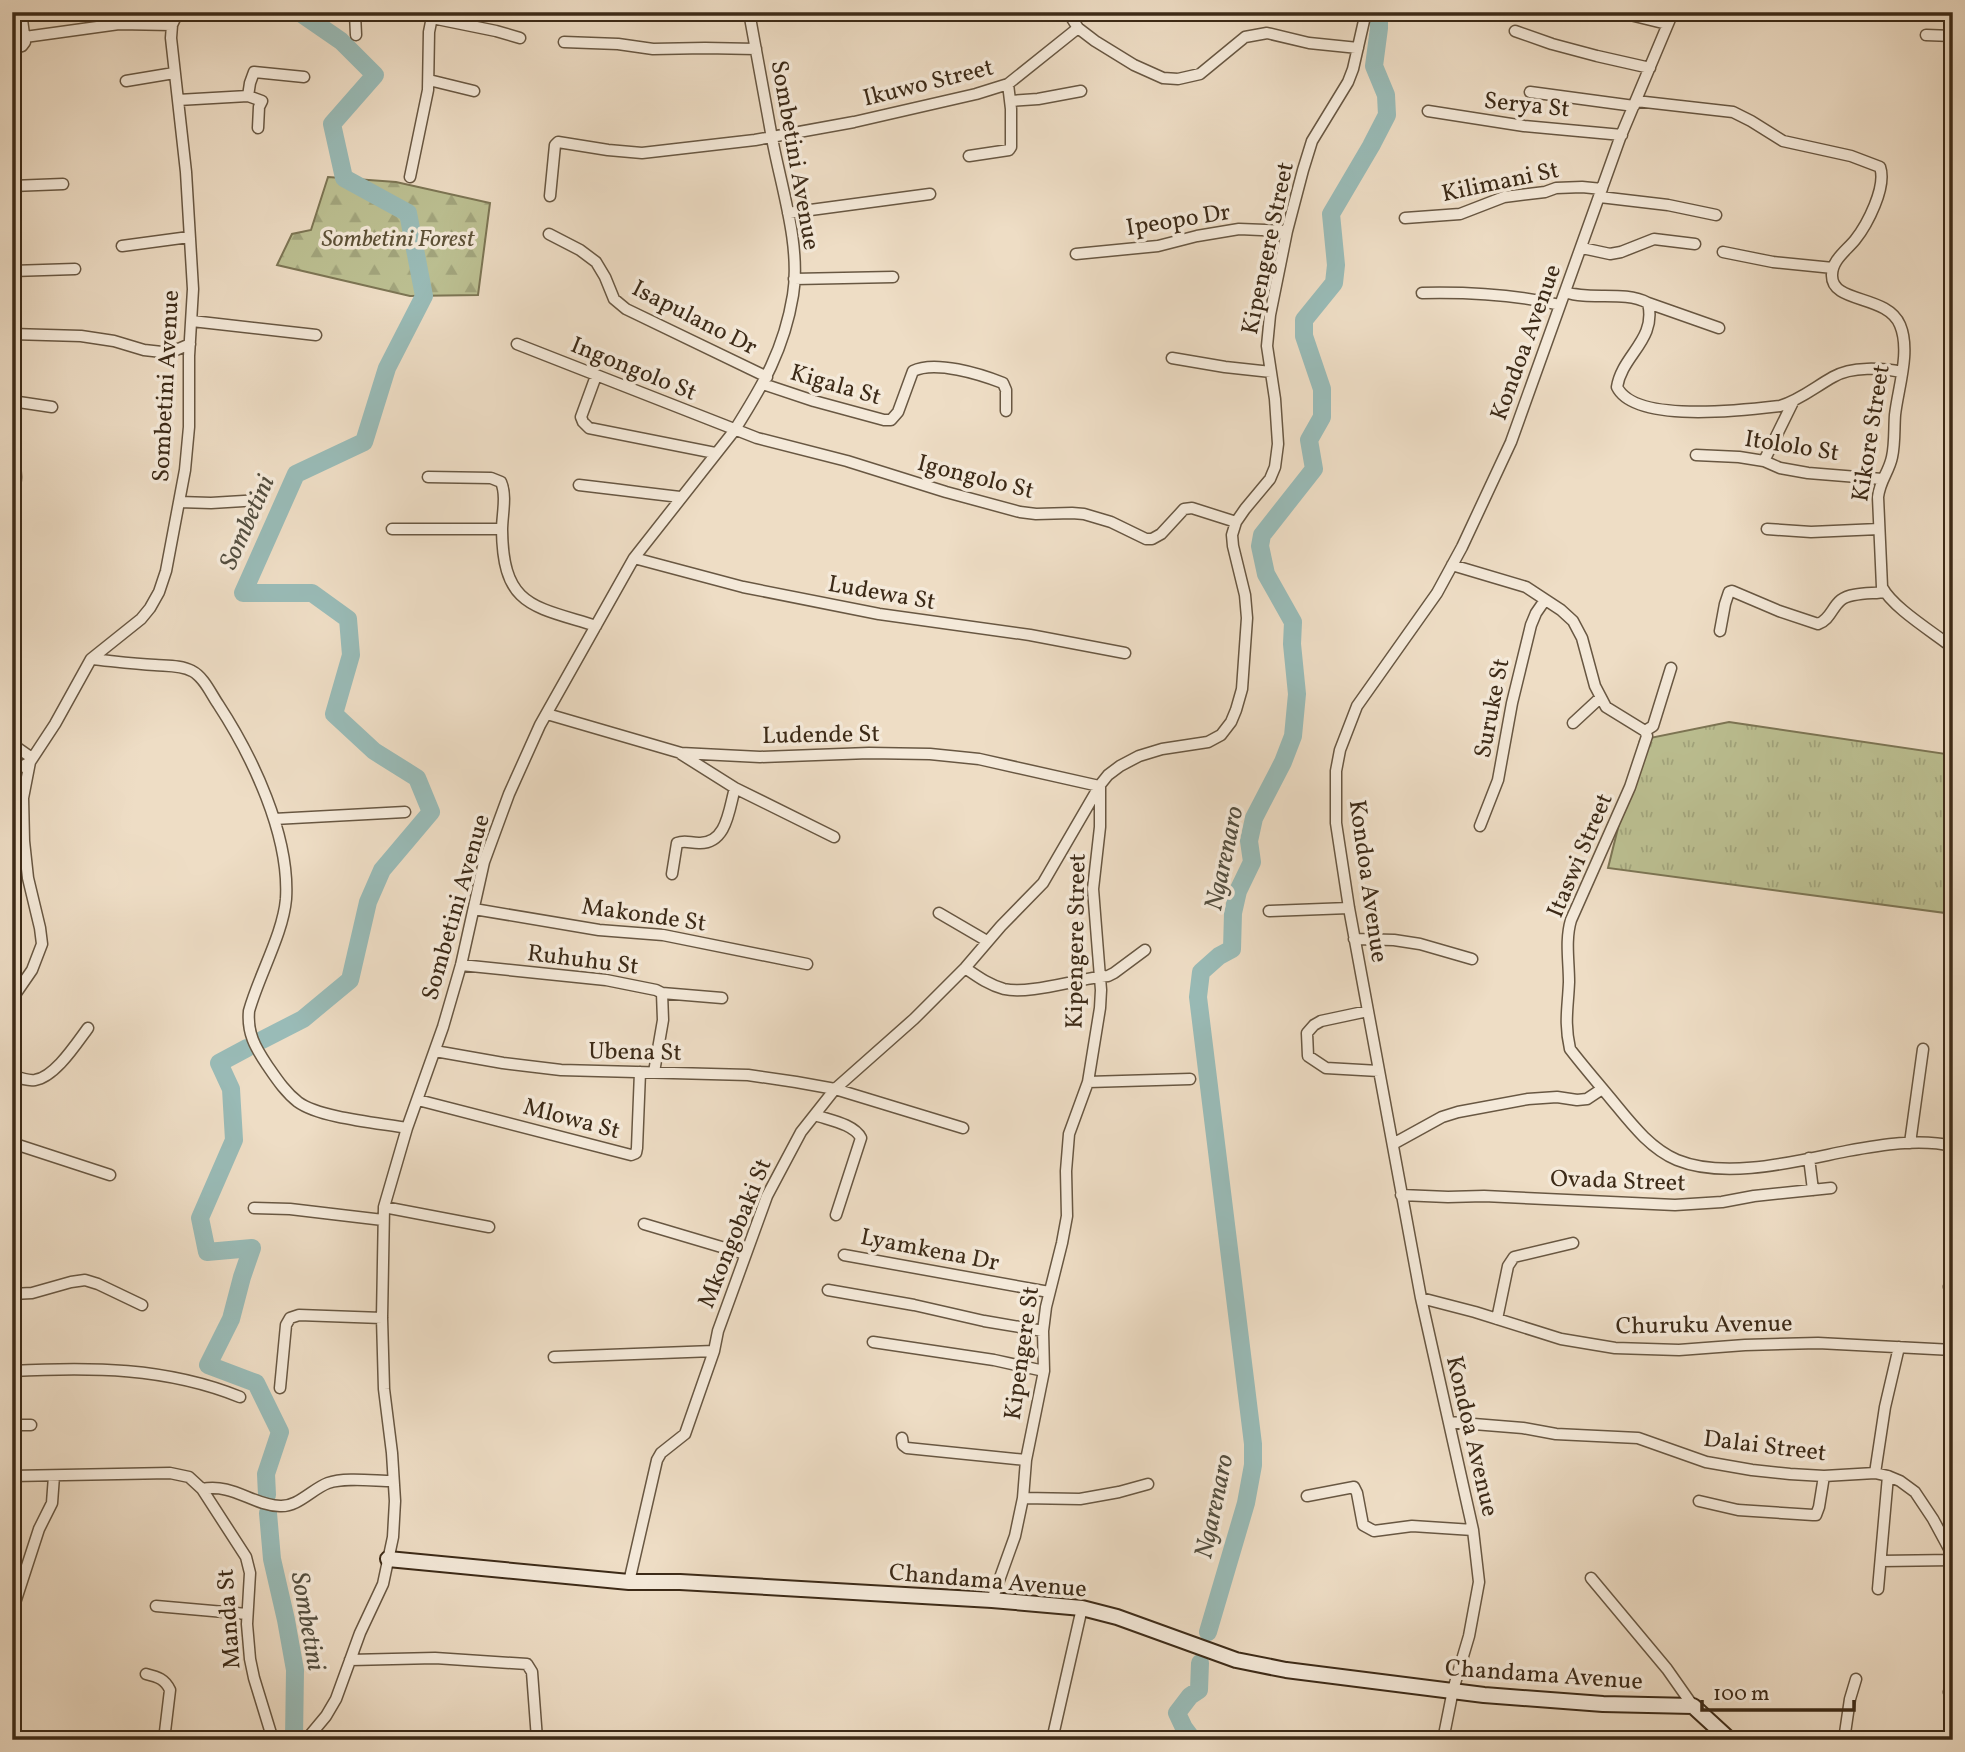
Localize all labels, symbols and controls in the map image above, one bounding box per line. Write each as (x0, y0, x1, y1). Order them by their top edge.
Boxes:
street label: Ikuwo Street (860, 51, 997, 117)
street label: Sombetini Avenue (761, 58, 827, 253)
street label: Serya St (1482, 85, 1571, 127)
street label: Kilimani St (1439, 154, 1562, 212)
street label: Kipengere Street (1234, 159, 1304, 338)
street label: Ipeopo Dr (1124, 196, 1233, 246)
park label: Sombetini Forest (322, 223, 476, 257)
street label: Kondoa Avenue (1483, 260, 1571, 426)
street label: Isapulano Dr (626, 273, 763, 365)
street label: Sombetini Avenue (145, 289, 189, 483)
street label: Ingongolo St (565, 329, 701, 411)
street label: Kigala St (786, 357, 885, 415)
street label: Kikore Street (1844, 362, 1900, 504)
street label: Itololo St (1742, 423, 1841, 471)
street label: Igongolo St (914, 447, 1037, 509)
water label: Sombetini (211, 470, 285, 576)
street label: Ludewa St (825, 568, 938, 620)
street label: Suruke St (1467, 656, 1519, 761)
street label: Ludende St (762, 718, 880, 754)
street label: Itaswi Street (1539, 788, 1622, 923)
street label: Kondoa Avenue (1339, 798, 1395, 965)
water label: Ngarenaro (1196, 803, 1254, 914)
street label: Sombetini Avenue (414, 810, 500, 1005)
street label: Kipengere Street (1058, 853, 1096, 1029)
street label: Makonde St (579, 890, 708, 942)
street label: Ruhuhu St (525, 937, 640, 985)
street label: Ubena St (588, 1035, 682, 1071)
street label: Mlowa St (519, 1091, 624, 1149)
street label: Mkongobaki St (690, 1154, 781, 1314)
street label: Ovada Street (1550, 1163, 1686, 1201)
street label: Lyamkena Dr (857, 1221, 1002, 1281)
street label: Kipengere St (997, 1284, 1049, 1422)
street label: Churuku Avenue (1615, 1307, 1793, 1345)
street label: Kondoa Avenue (1436, 1353, 1506, 1520)
street label: Dalai Street (1701, 1423, 1828, 1471)
water label: Ngarenaro (1186, 1451, 1244, 1562)
street label: Chandama Avenue (888, 1556, 1088, 1608)
street label: Manda St (210, 1568, 250, 1670)
water label: Sombetini (281, 1569, 333, 1674)
street label: Chandama Avenue (1444, 1652, 1644, 1700)
scale bar (1702, 1668, 1855, 1712)
text: 100 m (1713, 1680, 1770, 1709)

